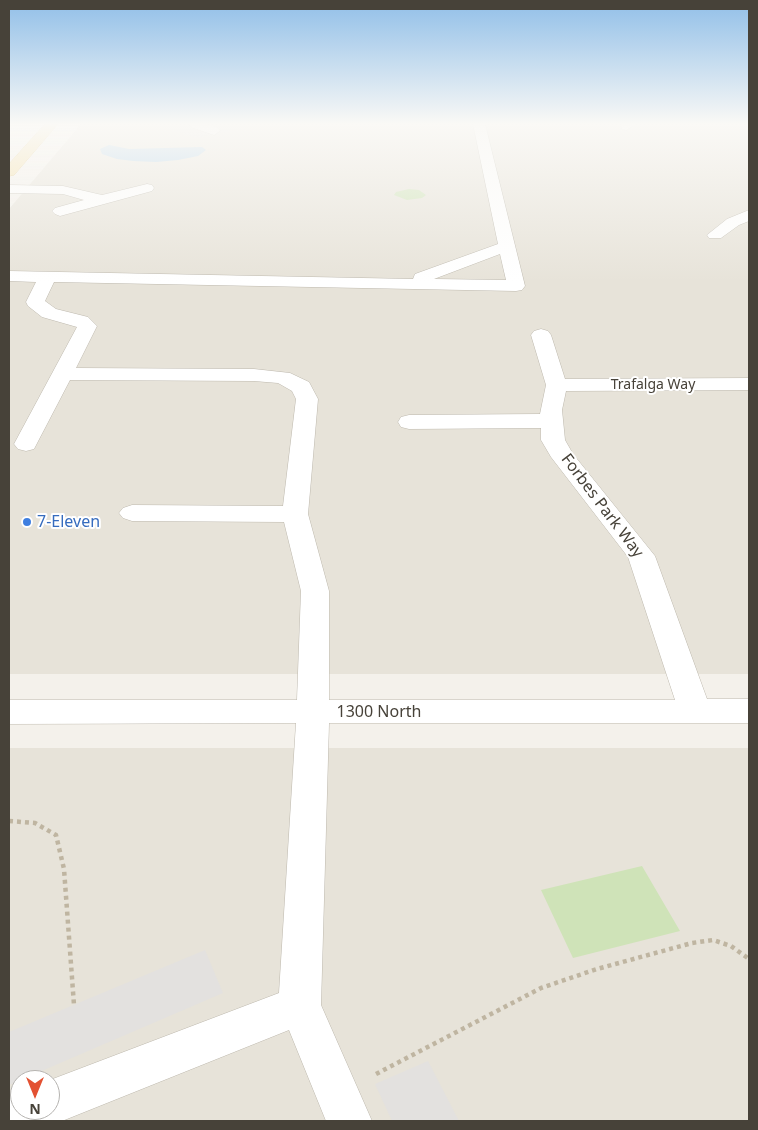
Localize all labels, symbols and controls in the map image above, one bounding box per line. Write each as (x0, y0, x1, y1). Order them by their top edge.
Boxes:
street label: Trafalga Way (611, 377, 695, 393)
street label: Forbes Park Way (557, 450, 647, 562)
place label: 7-Eleven (37, 512, 100, 532)
marker: 7-Eleven (21, 516, 33, 528)
street label: 1300 North (337, 702, 421, 722)
north arrow (10, 1070, 60, 1120)
text: N (29, 1100, 41, 1119)

